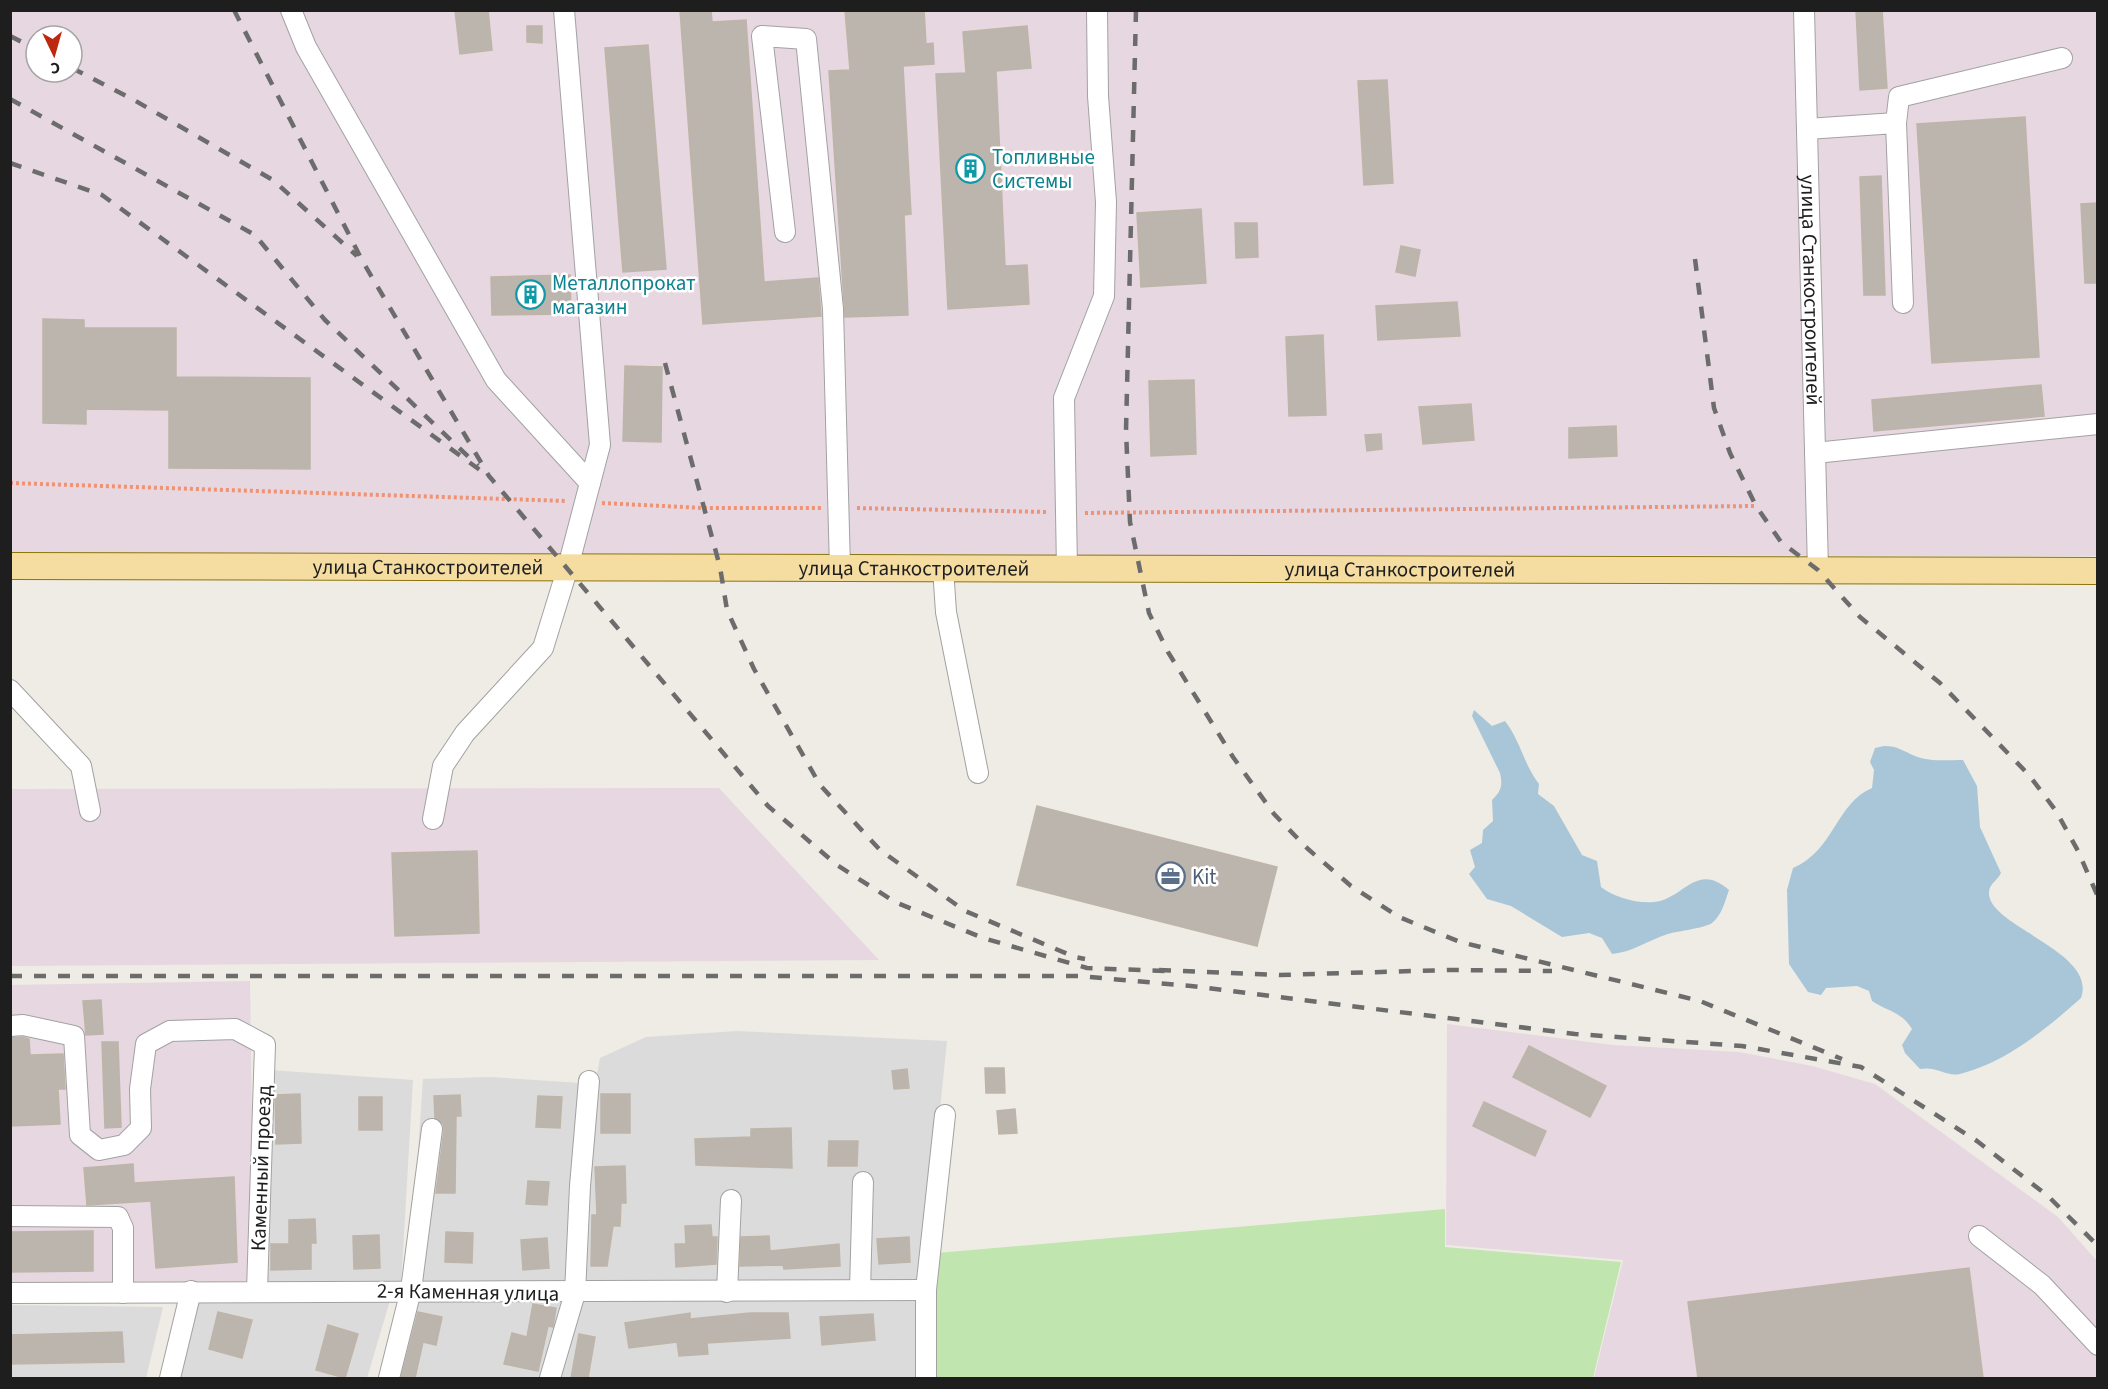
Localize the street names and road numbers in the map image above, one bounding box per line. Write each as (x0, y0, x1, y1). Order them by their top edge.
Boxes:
street label: улица Станкостроителей (1793, 174, 1829, 406)
street label: улица Станкостроителей (312, 552, 544, 582)
street label: улица Станкостроителей (798, 553, 1030, 583)
street label: улица Станкостроителей (1284, 554, 1516, 585)
street label: Каменный проезд (243, 1084, 279, 1252)
street label: 2-я Каменная улица (377, 1275, 559, 1309)

